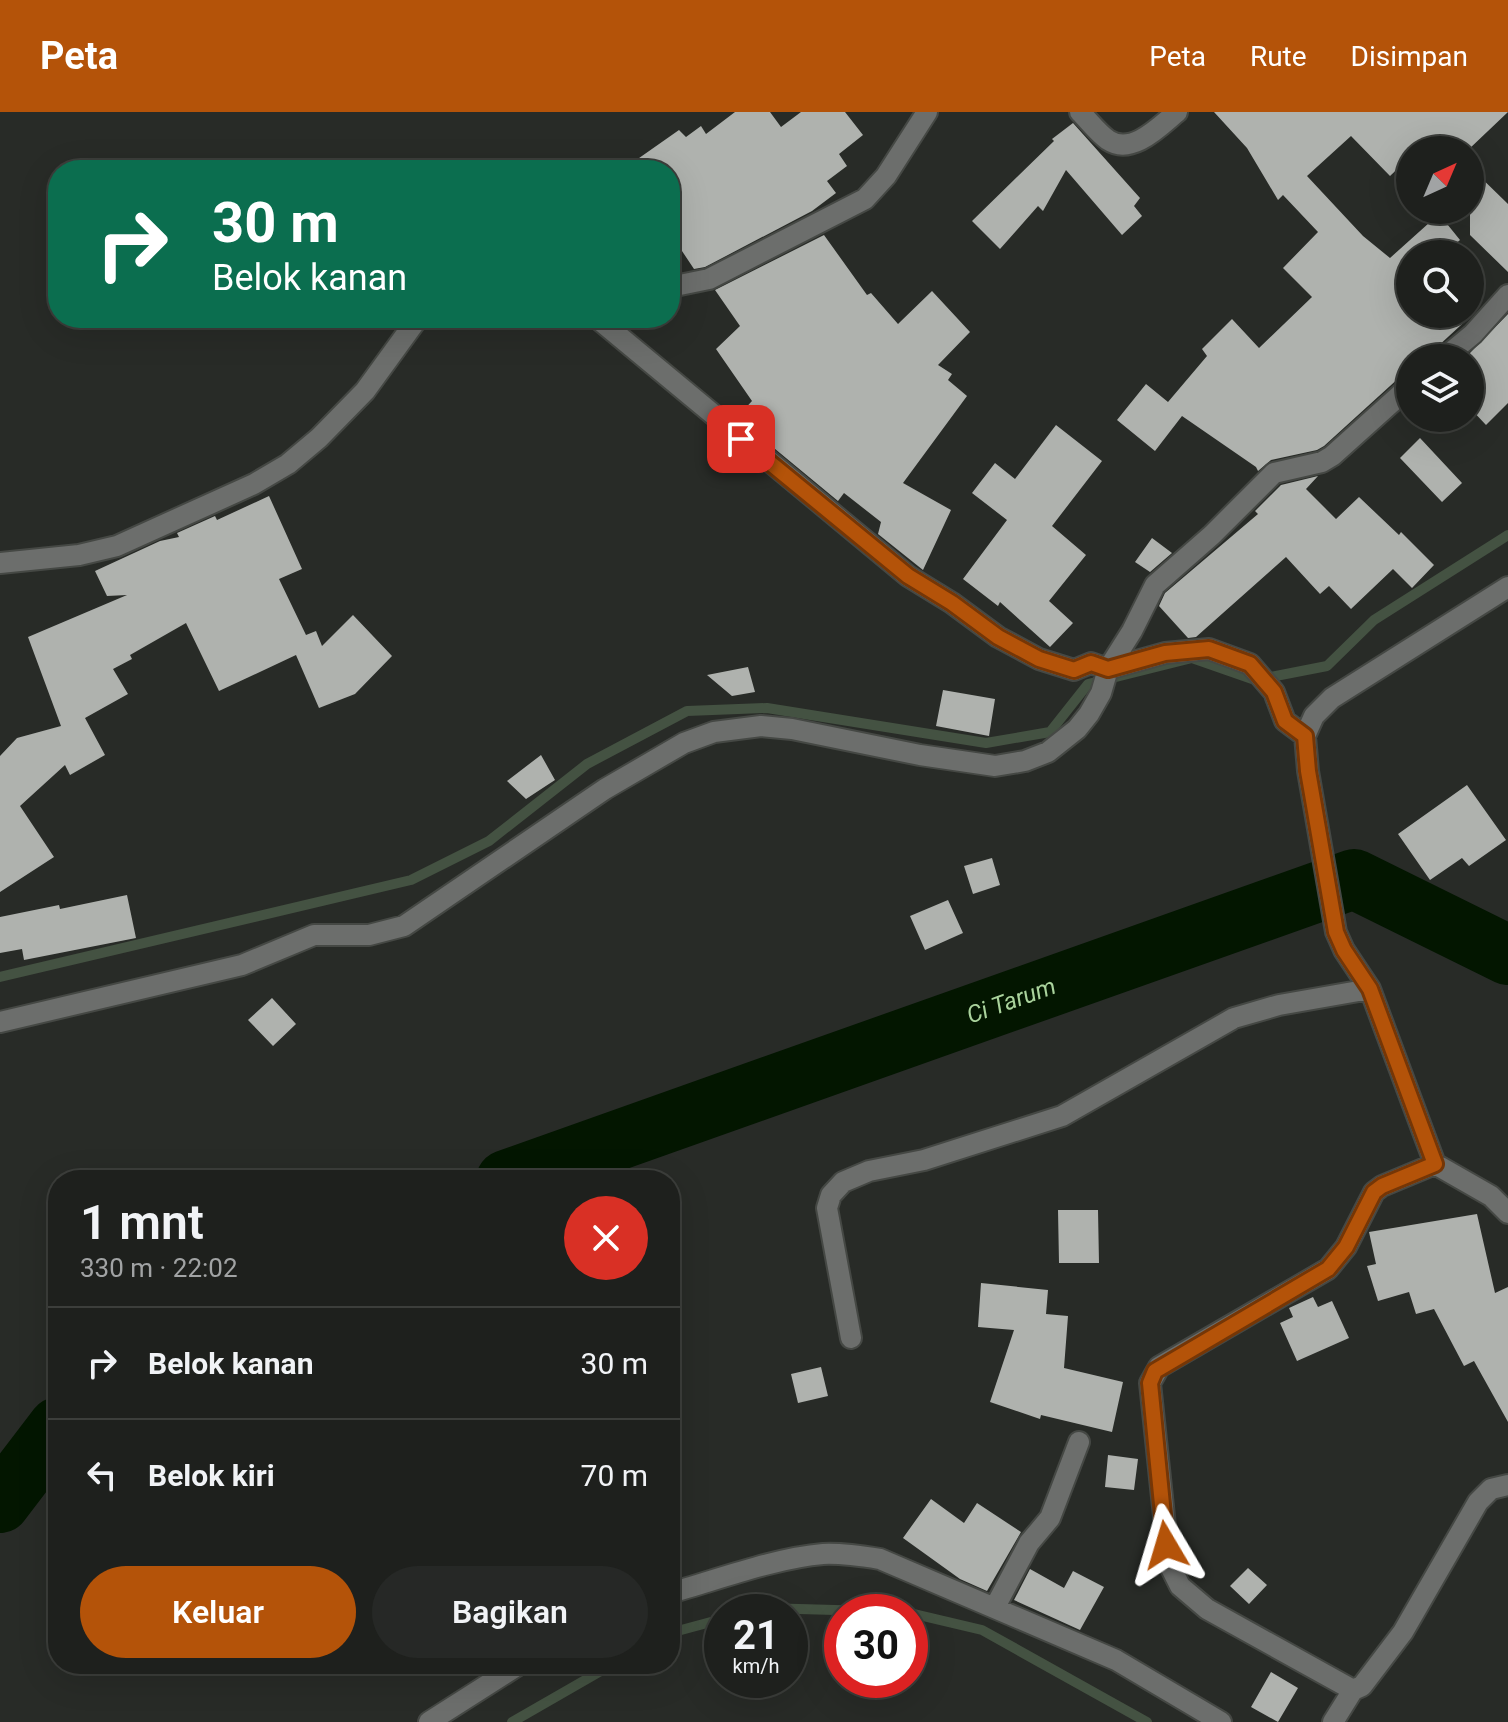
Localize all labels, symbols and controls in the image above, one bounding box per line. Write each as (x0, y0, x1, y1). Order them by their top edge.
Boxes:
text: Peta (40, 34, 118, 78)
text: Peta (1149, 40, 1206, 73)
text: Rute (1250, 40, 1307, 73)
text: Disimpan (1351, 40, 1468, 73)
north arrow (1396, 136, 1484, 224)
map controls (1396, 136, 1484, 432)
text: 30 m (212, 190, 339, 256)
icon: right (80, 192, 184, 296)
button: search (1396, 240, 1484, 328)
text: Belok kanan (212, 257, 407, 299)
button: layers (1396, 344, 1484, 432)
pin (707, 405, 775, 473)
icon: arrive (719, 417, 763, 461)
water label: Ci Tarum (963, 972, 1059, 1029)
text: 1 mnt (80, 1194, 204, 1251)
button: close (564, 1196, 648, 1280)
text: 330 m · 22:02 (80, 1253, 238, 1283)
icon: right (80, 1341, 124, 1385)
text: Belok kanan (148, 1346, 313, 1381)
text: 30 m (581, 1346, 648, 1381)
icon: left (80, 1453, 124, 1497)
text: Belok kiri (148, 1458, 275, 1493)
text: 70 m (581, 1458, 648, 1493)
position arrow (1124, 1503, 1208, 1587)
button: Keluar (80, 1566, 356, 1658)
button: Bagikan (372, 1566, 648, 1658)
speed limit sign: 30 (824, 1594, 928, 1698)
text: 21 (733, 1612, 779, 1659)
text: km/h (733, 1654, 779, 1678)

